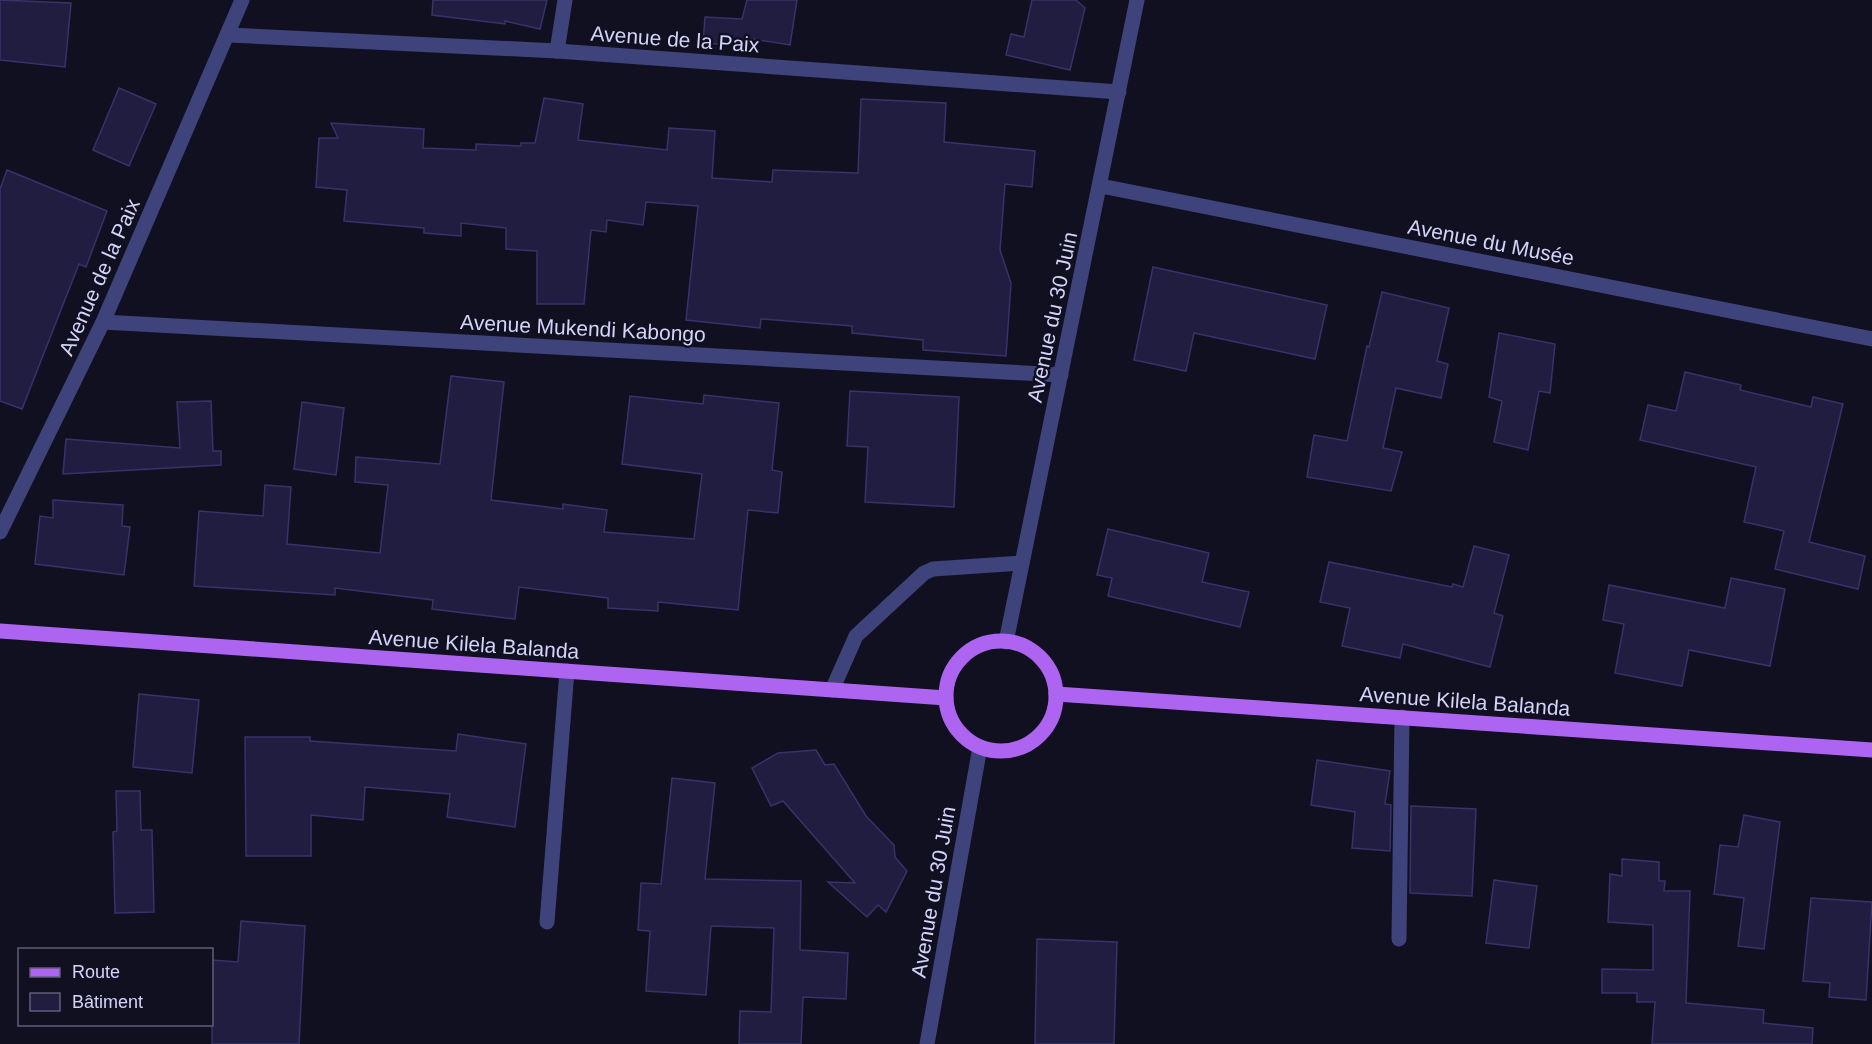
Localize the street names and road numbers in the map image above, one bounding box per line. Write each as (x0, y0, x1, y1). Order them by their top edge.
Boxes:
street label: Avenue de la Paix (590, 22, 761, 56)
street label: Avenue de la Paix (54, 195, 144, 359)
street label: Avenue du Musée (1406, 215, 1576, 269)
street label: Avenue du 30 Juin (1023, 230, 1081, 404)
street label: Avenue Mukendi Kabongo (460, 310, 706, 346)
street label: Avenue Kilela Balanda (368, 625, 580, 663)
street label: Avenue Kilela Balanda (1359, 682, 1571, 720)
street label: Avenue du 30 Juin (907, 805, 959, 979)

